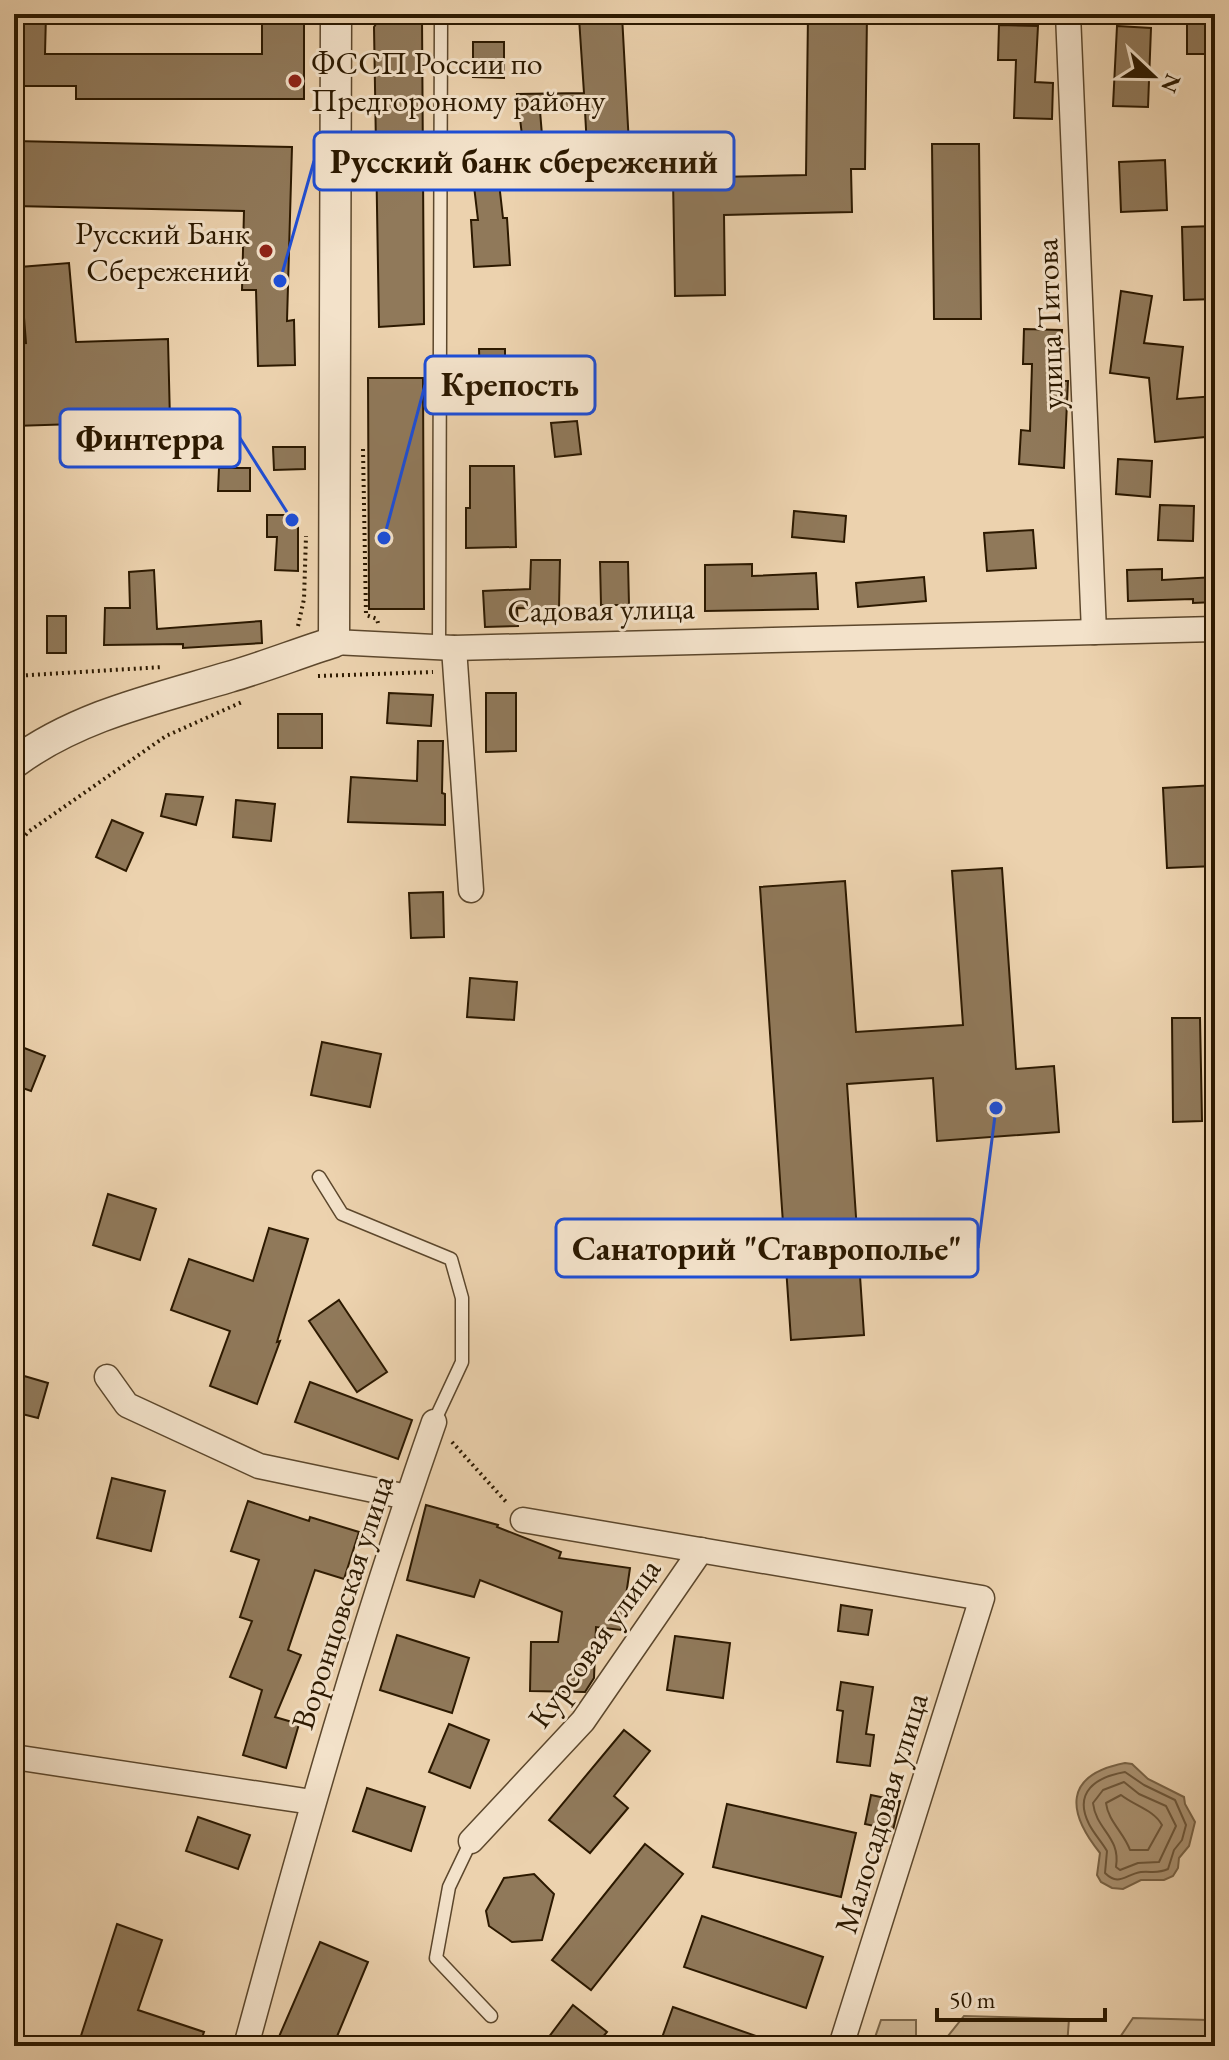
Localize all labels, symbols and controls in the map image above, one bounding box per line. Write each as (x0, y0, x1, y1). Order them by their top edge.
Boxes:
north arrow (1113, 36, 1193, 116)
place label: ФССП России по Предгороному району (311, 42, 607, 121)
text: N (1154, 70, 1188, 97)
marker: ФССП России по Предгороному району (286, 72, 304, 90)
callout: Русский банк сбережений (314, 132, 734, 190)
text: Русский банк сбережений (330, 139, 718, 183)
place label: Русский Банк Сбережений (75, 212, 250, 291)
street label: улица Титова (1025, 237, 1073, 410)
marker: Русский Банк Сбережений (257, 242, 275, 260)
callout: Крепость (425, 356, 595, 414)
text: Крепость (441, 362, 579, 406)
callout: Финтерра (60, 409, 240, 467)
text: Финтерра (76, 416, 225, 460)
street label: Садовая улица (507, 586, 695, 632)
callout: Санаторий "Ставрополье" (556, 1219, 978, 1277)
text: Санаторий "Ставрополье" (572, 1226, 962, 1270)
street label: Воронцовская улица (281, 1469, 403, 1735)
street label: Курсовая улица (518, 1549, 670, 1736)
street label: Малосадовая улица (824, 1687, 938, 1939)
scale bar (937, 1972, 1105, 2022)
text: 50 m (949, 1984, 996, 2015)

